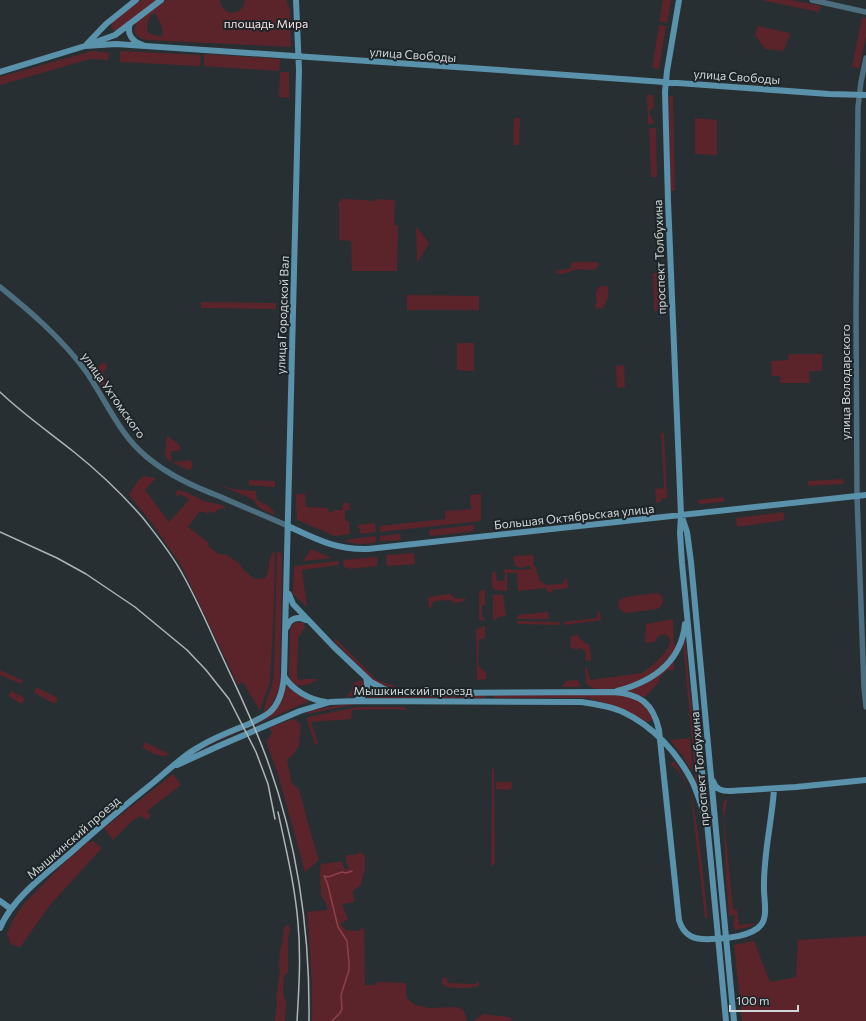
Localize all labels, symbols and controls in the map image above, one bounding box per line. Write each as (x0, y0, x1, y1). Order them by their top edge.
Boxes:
park label: площадь Мира (224, 16, 308, 30)
street label: улица Свободы (369, 44, 457, 64)
street label: улица Свободы (693, 66, 781, 86)
street label: проспект Толбухина (650, 199, 668, 315)
street label: улица Городской Вал (273, 255, 291, 375)
street label: улица Володарского (838, 324, 852, 440)
street label: улица Ухтомского (79, 349, 149, 441)
street label: Большая Октябрьская улица (493, 501, 655, 531)
street label: Мышкинский проезд (354, 683, 472, 697)
street label: проспект Толбухина (687, 711, 711, 827)
street label: Мышкинский проезд (24, 793, 122, 881)
scale bar (730, 987, 798, 1013)
text: 100 m (736, 993, 770, 1007)

